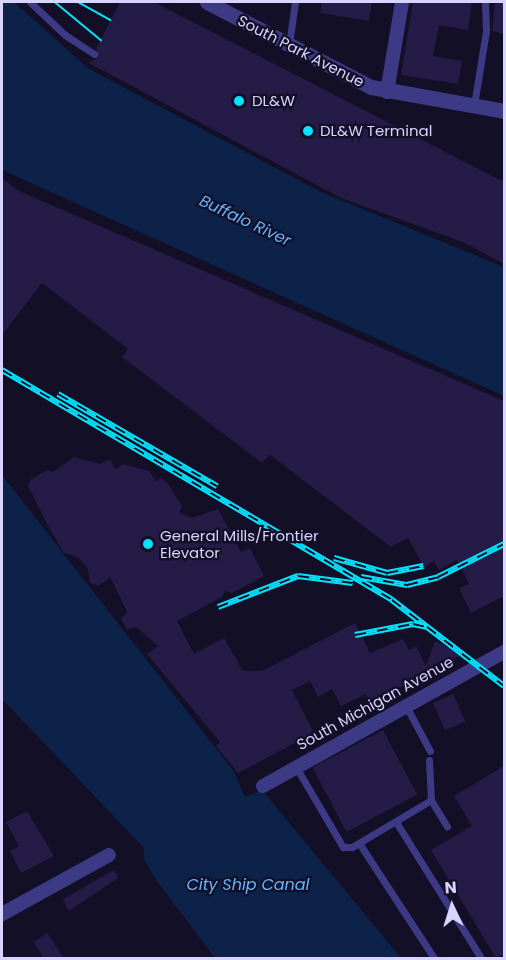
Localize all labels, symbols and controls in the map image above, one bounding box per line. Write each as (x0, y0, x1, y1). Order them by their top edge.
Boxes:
street label: South Park Avenue (235, 11, 367, 91)
marker: DL&W (230, 92, 248, 110)
place label: DL&W (252, 92, 295, 110)
place label: DL&W Terminal (320, 122, 432, 140)
marker: DL&W Terminal (301, 124, 315, 138)
water label: Buffalo River (196, 191, 294, 251)
place label: General Mills/Frontier Elevator (160, 526, 319, 561)
marker: General Mills/Frontier Elevator (141, 537, 155, 551)
street label: South Michigan Avenue (294, 652, 456, 754)
water label: City Ship Canal (186, 875, 310, 895)
north arrow (422, 876, 482, 936)
text: N (444, 876, 458, 899)

